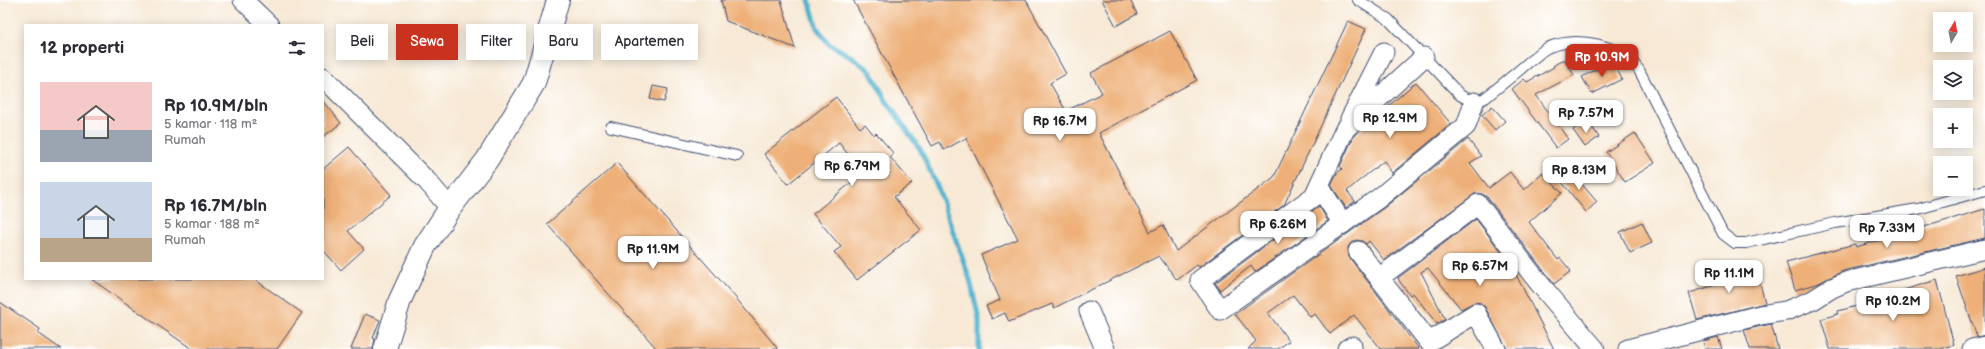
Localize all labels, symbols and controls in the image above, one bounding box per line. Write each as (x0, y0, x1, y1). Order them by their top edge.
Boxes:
north arrow (1933, 12, 1973, 52)
map controls (1933, 12, 1973, 196)
chip: Beli (336, 24, 388, 60)
chip: Sewa (396, 24, 458, 60)
chip: Filter (466, 24, 526, 60)
chip: Baru (534, 24, 593, 60)
chip: Apartemen (601, 24, 698, 60)
icon: filters (286, 37, 308, 59)
text: 12 properti (40, 38, 124, 58)
pin: Rp 10.9M (1561, 44, 1643, 78)
text: Rp 10.9M (1574, 49, 1630, 65)
button: layers (1933, 60, 1973, 100)
text: Rp 10.9M/bln (164, 96, 268, 116)
icon: home (72, 98, 120, 146)
pin: Rp 7.57M (1545, 100, 1627, 134)
pin: Rp 12.9M (1349, 105, 1431, 139)
text: Rp 7.57M (1558, 105, 1614, 121)
pin: Rp 16.7M (1019, 108, 1101, 142)
button: + (1933, 108, 1973, 148)
text: Rp 12.9M (1363, 110, 1417, 126)
text: Rp 16.7M (1033, 113, 1087, 129)
text: 5 kamar · 118 m² (164, 116, 257, 132)
text: Rumah (164, 132, 206, 148)
pin: Rp 6.79M (811, 153, 893, 187)
button: − (1933, 156, 1973, 196)
pin: Rp 8.13M (1538, 157, 1620, 191)
text: Rp 6.79M (824, 158, 880, 174)
text: Rp 8.13M (1552, 162, 1606, 178)
text: Rp 16.7M/bln (164, 196, 267, 216)
icon: home (72, 198, 120, 246)
pin: Rp 6.26M (1237, 211, 1319, 245)
pin: Rp 7.33M (1846, 215, 1928, 249)
text: 5 kamar · 188 m² (164, 216, 260, 232)
text: Rp 6.26M (1249, 216, 1307, 232)
text: Rp 7.33M (1859, 220, 1915, 236)
text: Rumah (164, 232, 206, 248)
pin: Rp 11.9M (612, 236, 694, 270)
text: Rp 11.9M (627, 241, 679, 257)
pin: Rp 6.57M (1439, 253, 1521, 287)
text: Rp 6.57M (1452, 258, 1508, 274)
pin: Rp 11.1M (1688, 260, 1770, 294)
text: Rp 11.1M (1704, 265, 1754, 281)
pin: Rp 10.2M (1852, 288, 1934, 322)
text: Rp 10.2M (1865, 293, 1921, 309)

